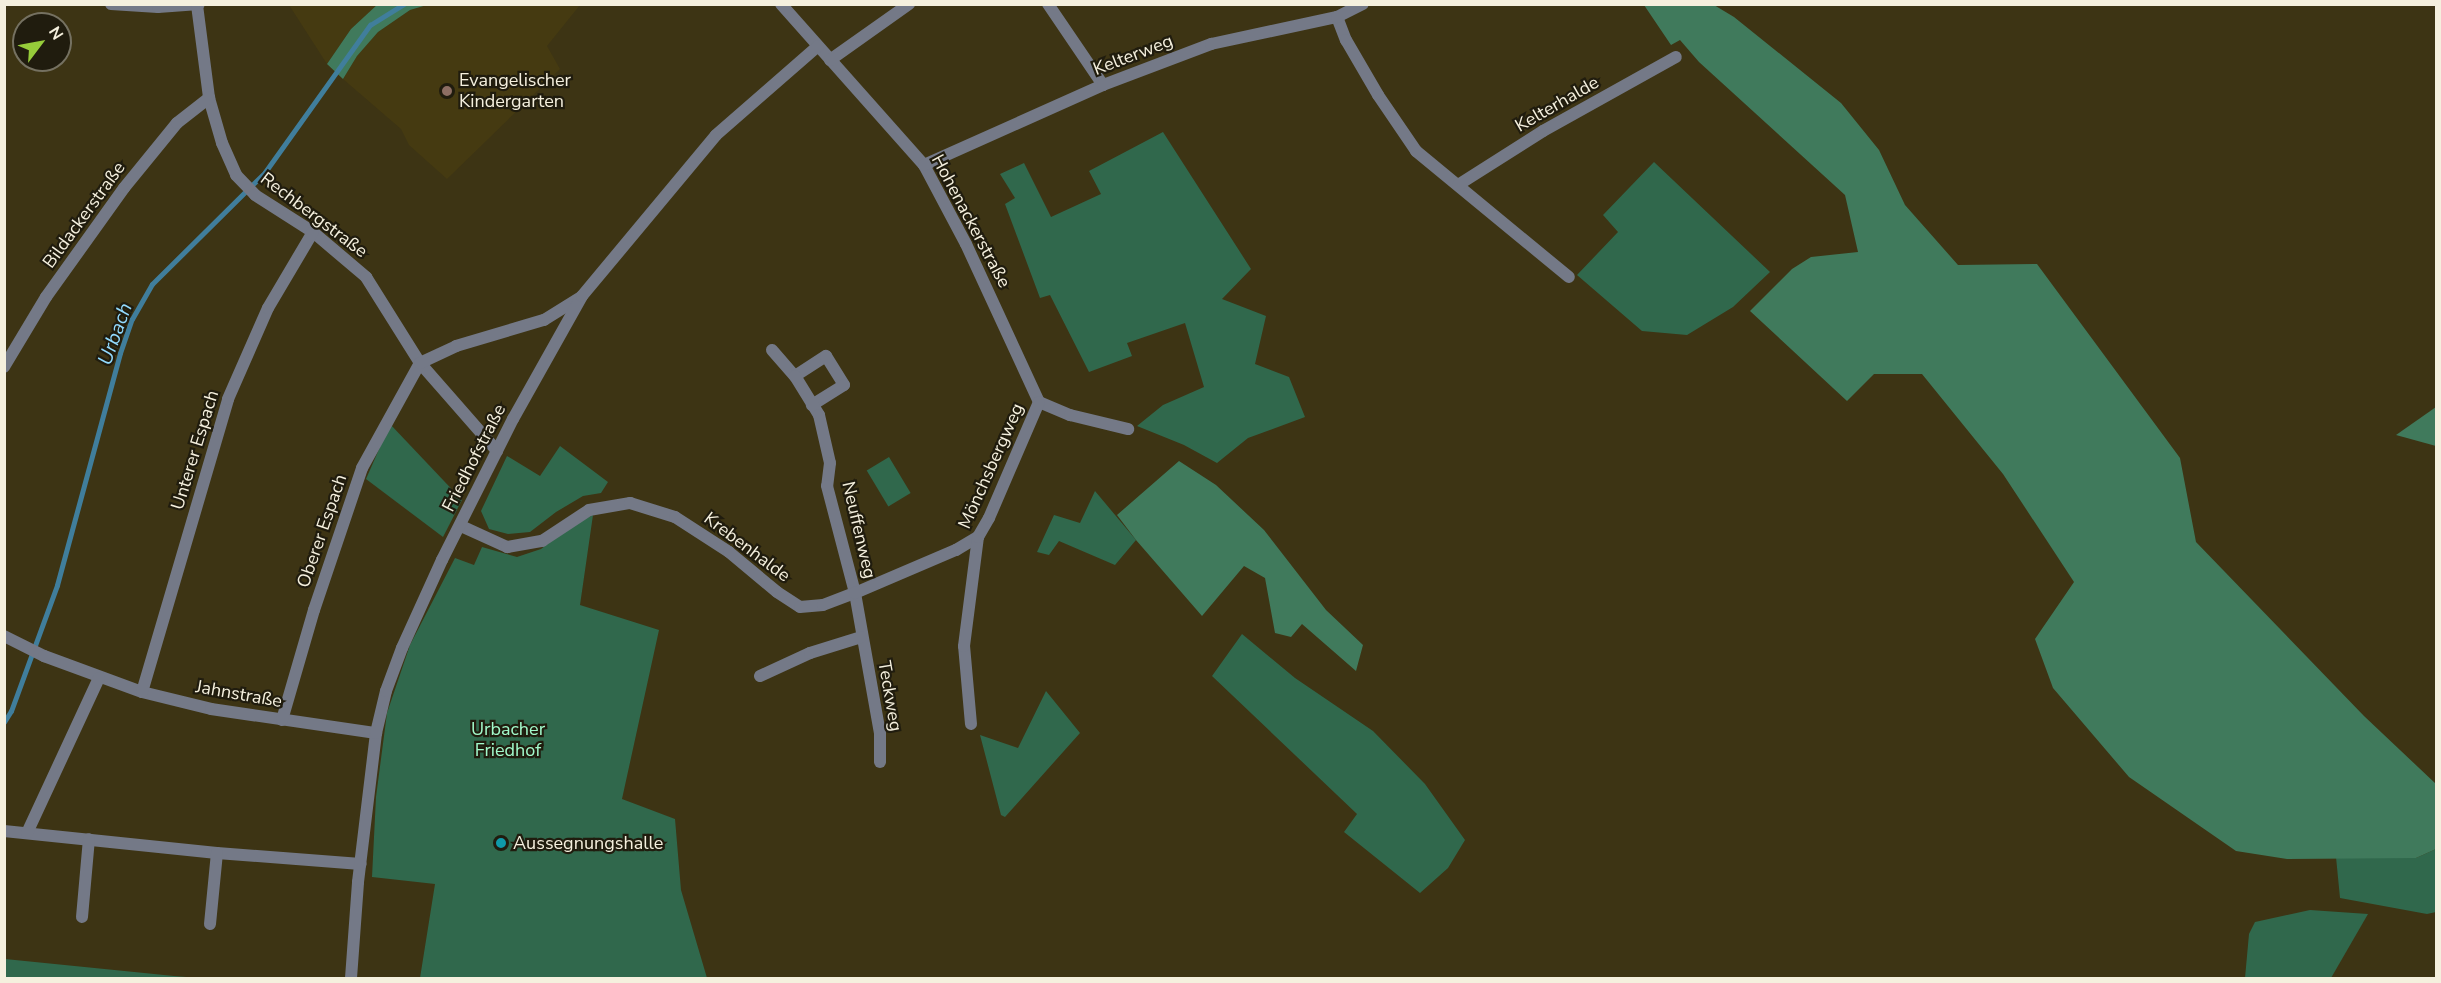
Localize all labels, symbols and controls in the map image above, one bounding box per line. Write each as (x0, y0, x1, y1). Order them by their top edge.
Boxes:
north arrow (12, 12, 72, 72)
text: N (43, 23, 68, 44)
street label: Kelterweg (1090, 30, 1176, 80)
place label: Evangelischer Kindergarten (459, 70, 571, 112)
street label: Kelterhalde (1511, 71, 1603, 137)
marker: Evangelischer Kindergarten (440, 84, 454, 98)
street label: Hohenackerstraße (927, 151, 1015, 291)
street label: Bildackerstraße (38, 158, 130, 272)
street label: Rechbergstraße (256, 168, 372, 262)
water label: Urbach (93, 300, 137, 368)
street label: Unterer Espach (167, 388, 223, 512)
street label: Mönchsbergweg (954, 400, 1028, 532)
street label: Friedhofstraße (438, 401, 510, 515)
street label: Oberer Espach (293, 471, 351, 591)
street label: Neuffenweg (837, 479, 881, 581)
street label: Krebenhalde (700, 508, 794, 586)
street label: Teckweg (873, 659, 907, 733)
street label: Jahnstraße (194, 676, 284, 712)
park label: Urbacher Friedhof (471, 719, 545, 762)
place label: Aussegnungshalle (513, 832, 663, 854)
marker: Aussegnungshalle (494, 836, 508, 850)

